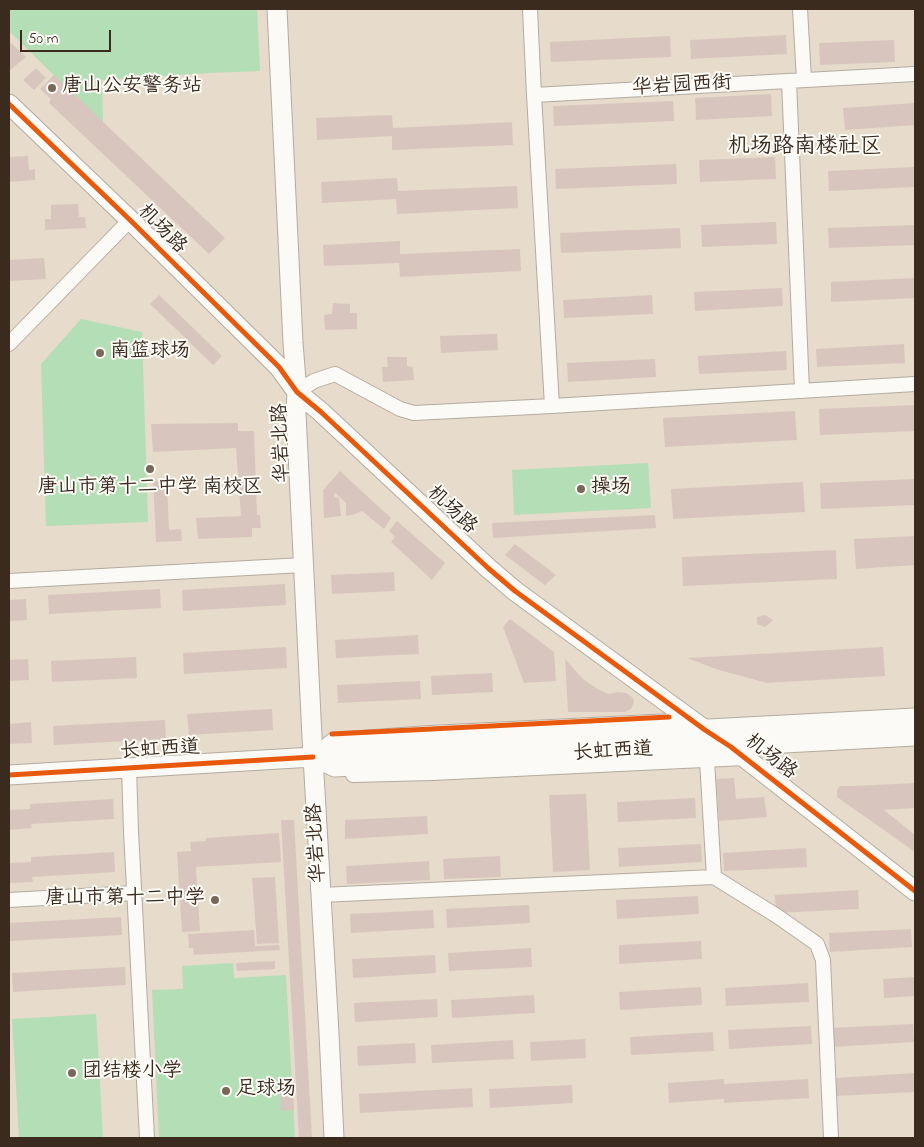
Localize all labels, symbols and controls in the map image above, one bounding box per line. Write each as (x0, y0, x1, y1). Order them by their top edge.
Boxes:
scale bar (22, 20, 114, 52)
text: 50 m (28, 28, 58, 50)
street label: 华岩园西街 (631, 72, 733, 102)
place label: 唐山公安警务站 (62, 76, 202, 100)
marker: 唐山公安警务站 (46, 82, 58, 94)
district label: 机场路南楼社区 (728, 135, 882, 161)
street label: 机场路 (131, 200, 191, 260)
place label: 南篮球场 (110, 341, 190, 365)
marker: 南篮球场 (94, 347, 106, 359)
street label: 华岩北路 (270, 403, 296, 483)
marker: 唐山市第十二中学 南校区 (144, 463, 156, 475)
place label: 唐山市第十二中学 南校区 (38, 477, 262, 501)
place label: 操场 (591, 477, 631, 501)
street label: 机场路 (421, 482, 481, 540)
marker: 操场 (575, 483, 587, 495)
street label: 机场路 (739, 730, 801, 786)
street label: 长虹西道 (119, 737, 201, 765)
street label: 长虹西道 (572, 739, 654, 767)
street label: 华岩北路 (304, 802, 332, 884)
place label: 唐山市第十二中学 (45, 888, 205, 912)
marker: 唐山市第十二中学 (209, 894, 221, 906)
place label: 团结楼小学 (82, 1061, 182, 1085)
marker: 团结楼小学 (66, 1067, 78, 1079)
place label: 足球场 (236, 1079, 296, 1103)
marker: 足球场 (220, 1085, 232, 1097)

